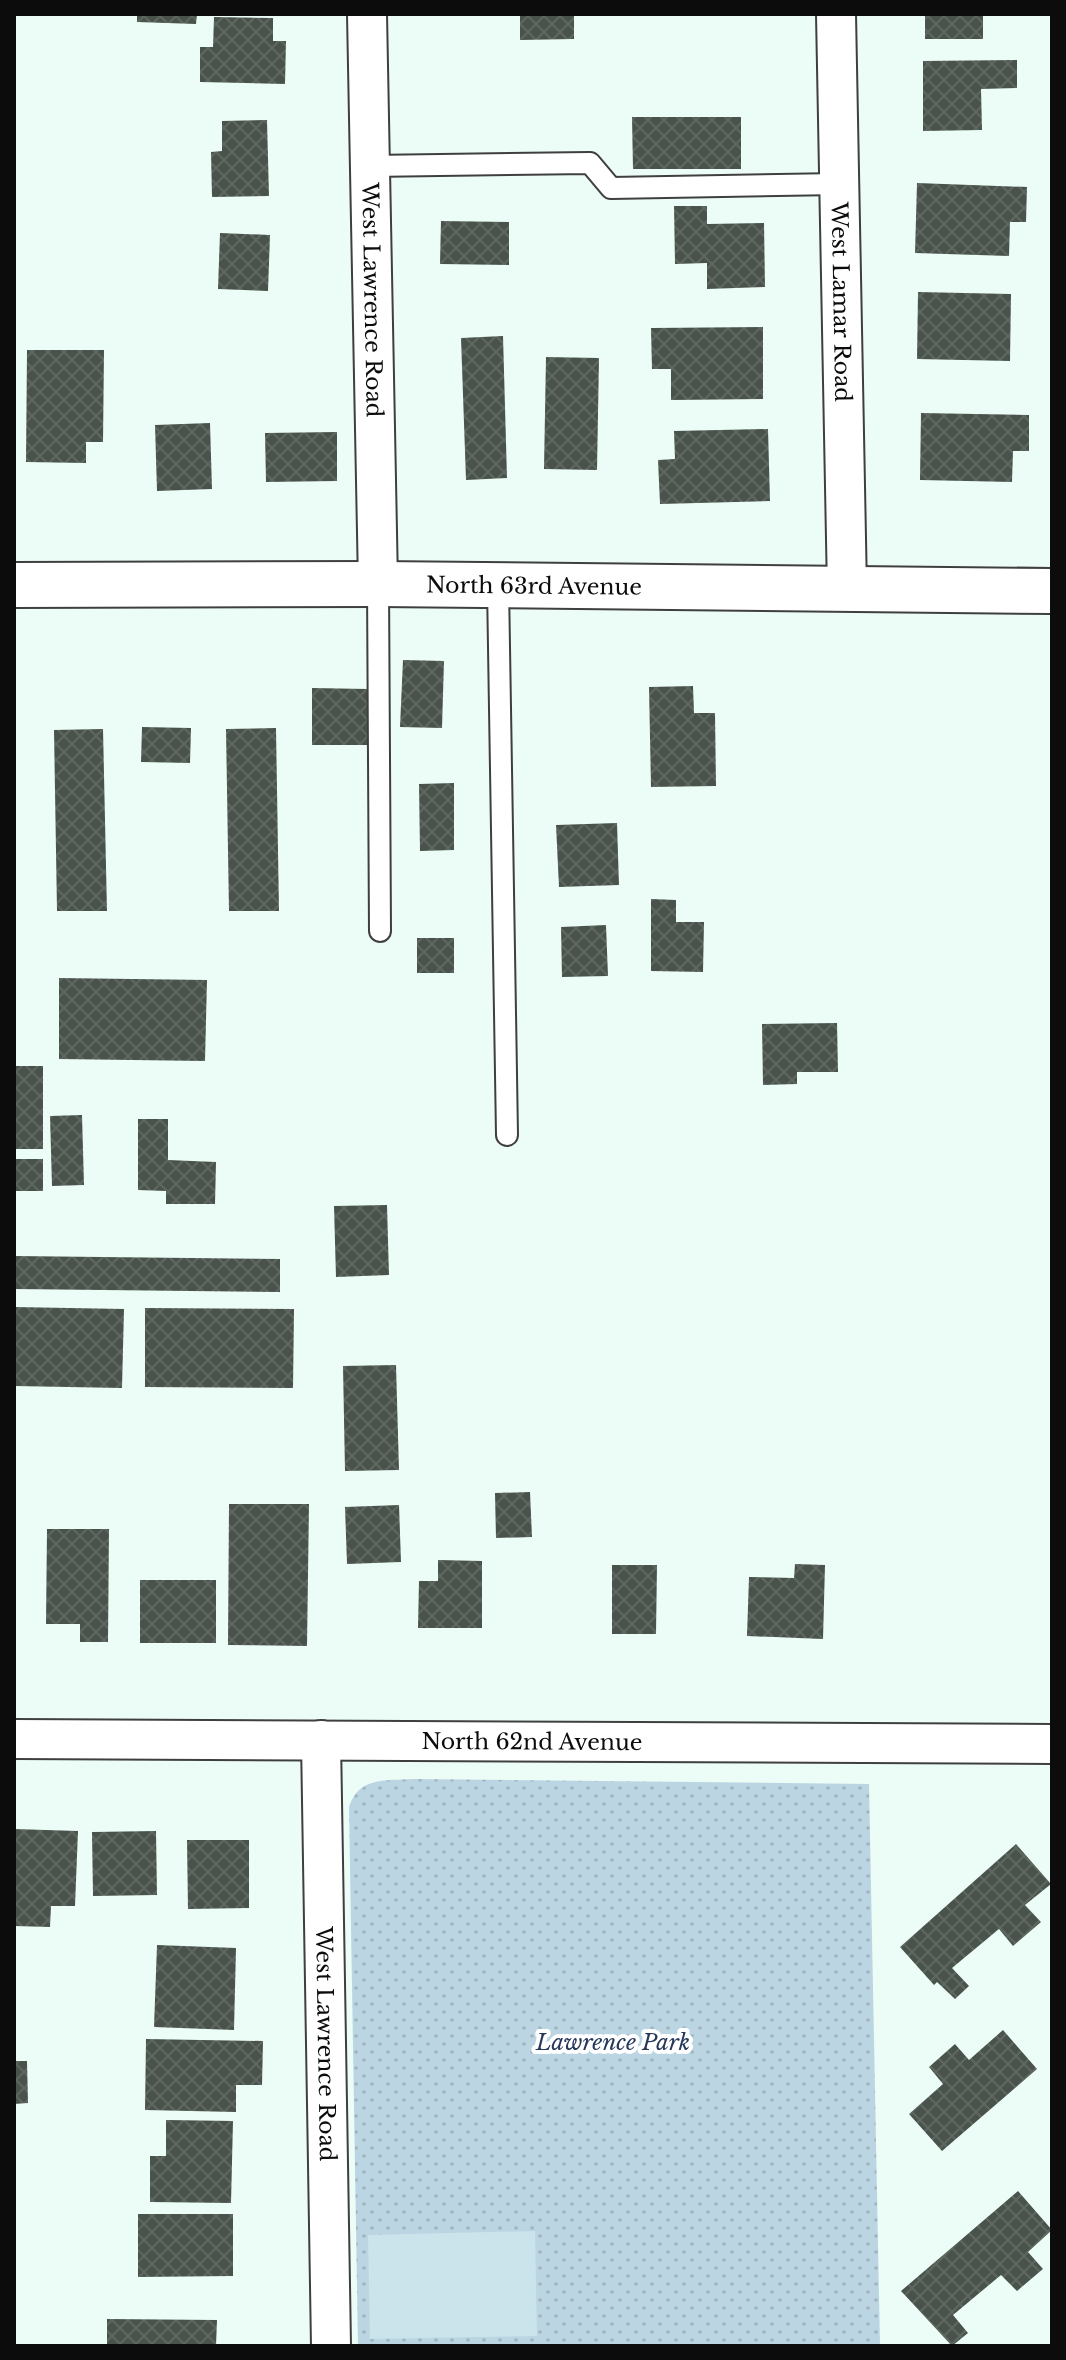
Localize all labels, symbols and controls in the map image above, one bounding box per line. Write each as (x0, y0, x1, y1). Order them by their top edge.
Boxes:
street label: West Lawrence Road (357, 181, 388, 418)
street label: West Lamar Road (826, 201, 857, 402)
street label: North 63rd Avenue (426, 571, 642, 600)
street label: North 62nd Avenue (422, 1727, 642, 1756)
street label: West Lawrence Road (311, 1925, 341, 2162)
park label: Lawrence Park (535, 2029, 690, 2056)

